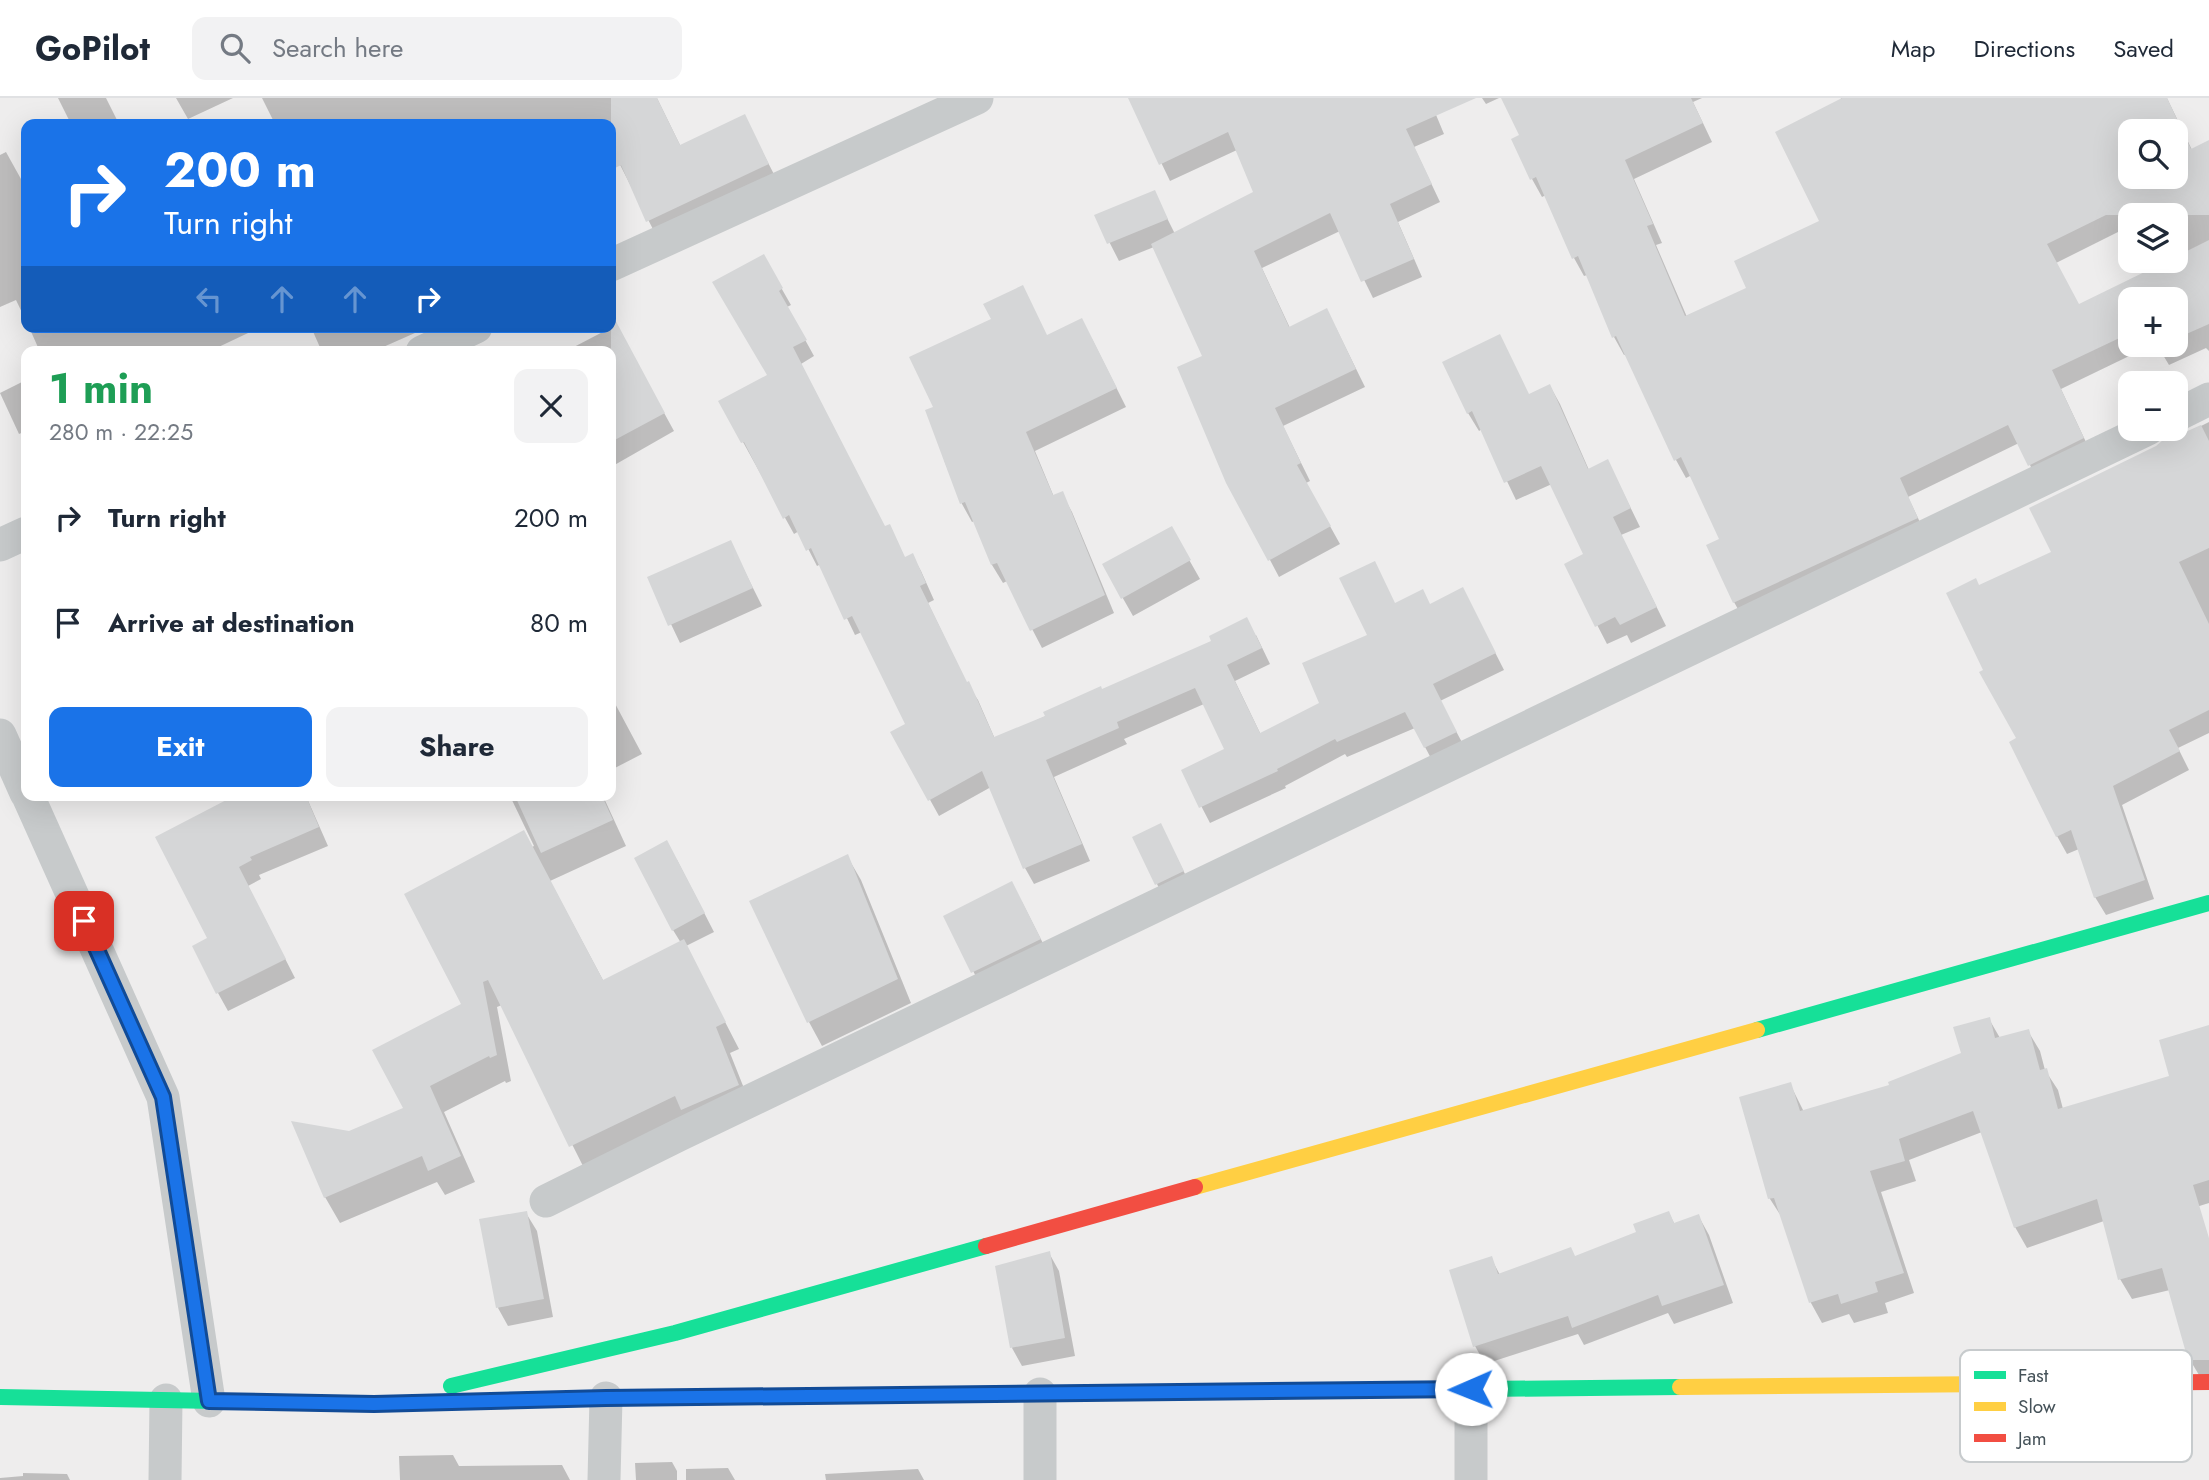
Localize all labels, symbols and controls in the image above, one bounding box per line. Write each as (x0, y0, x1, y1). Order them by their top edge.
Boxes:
search box (192, 17, 682, 80)
text: GoPilot (35, 25, 150, 72)
icon: search (216, 29, 254, 67)
text: Search here (272, 29, 403, 67)
text: Map (1891, 31, 1936, 66)
text: Directions (1974, 31, 2075, 66)
text: Saved (2113, 31, 2174, 66)
map controls (2118, 119, 2188, 441)
button: search (2118, 119, 2188, 189)
text: 200 m (164, 135, 316, 205)
icon: right (49, 147, 140, 238)
text: Turn right (164, 200, 293, 246)
button: layers (2118, 203, 2188, 273)
icon: left (190, 280, 228, 318)
icon: ahead (263, 280, 301, 318)
icon: ahead (336, 280, 374, 318)
icon: right (409, 280, 447, 318)
button: + (2118, 287, 2188, 357)
text: 1 min (49, 358, 153, 419)
button: close (514, 369, 588, 443)
button: − (2118, 371, 2188, 441)
text: 280 m · 22:25 (49, 415, 193, 449)
icon: right (49, 499, 87, 537)
text: Turn right (108, 499, 226, 537)
text: 200 m (514, 499, 588, 537)
icon: arrive (49, 604, 87, 642)
text: Arrive at destination (108, 604, 355, 642)
text: 80 m (530, 604, 588, 642)
button: Exit (49, 707, 312, 787)
button: Share (326, 707, 588, 787)
pin (54, 891, 114, 951)
icon: arrive (65, 902, 103, 940)
legend (1960, 1350, 2192, 1462)
position arrow (1434, 1352, 1508, 1426)
text: Fast (2018, 1362, 2049, 1389)
text: Slow (2018, 1393, 2056, 1420)
text: Jam (2015, 1425, 2047, 1452)

